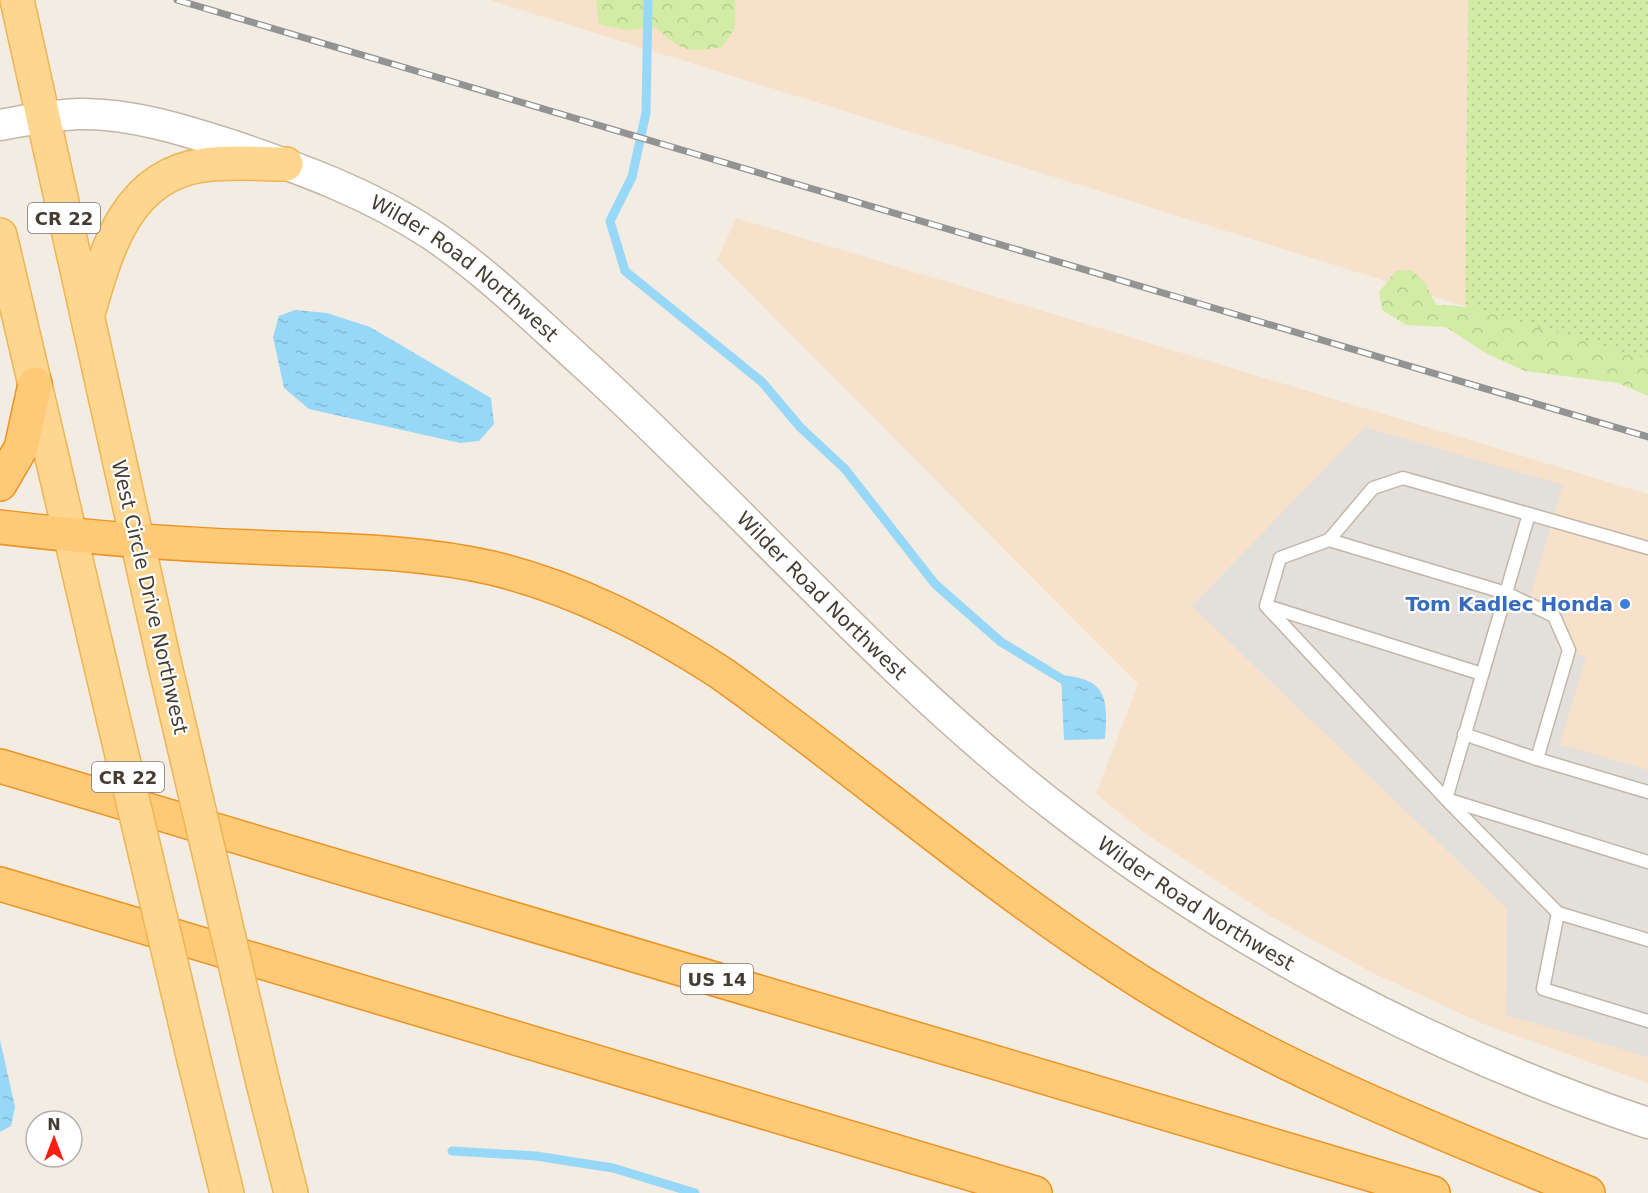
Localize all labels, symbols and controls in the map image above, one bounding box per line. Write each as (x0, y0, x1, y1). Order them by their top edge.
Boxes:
street label: Wilder Road Northwest (366, 190, 563, 347)
road number: CR 22 (28, 203, 100, 233)
street label: West Circle Drive Northwest (107, 458, 193, 737)
street label: Wilder Road Northwest (732, 506, 912, 685)
place label: Tom Kadlec Honda (1405, 592, 1613, 616)
marker: Tom Kadlec Honda (1618, 597, 1632, 611)
road number: CR 22 (92, 762, 164, 792)
street label: Wilder Road Northwest (1093, 831, 1299, 976)
road number: US 14 (681, 964, 753, 994)
north arrow (24, 1109, 84, 1169)
text: N (47, 1115, 61, 1134)

